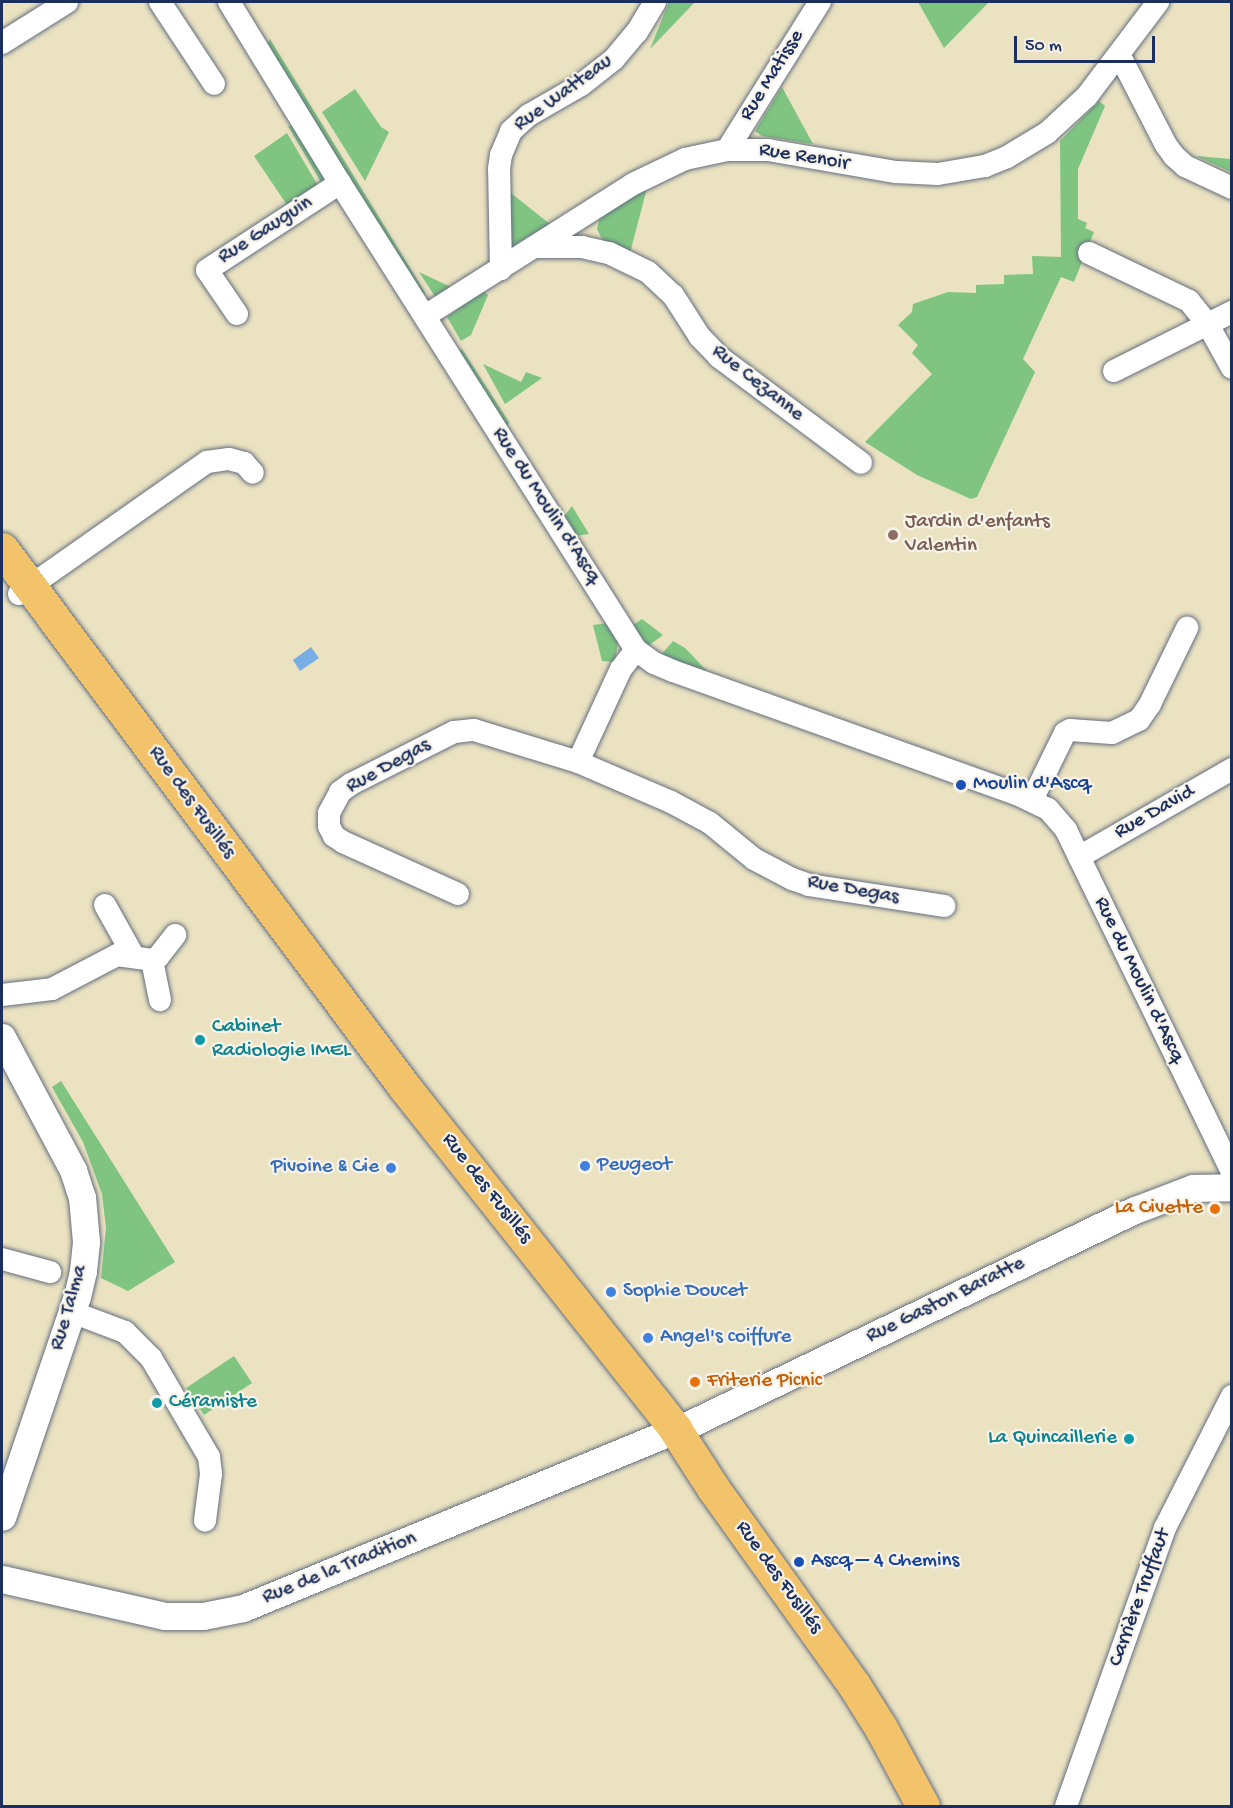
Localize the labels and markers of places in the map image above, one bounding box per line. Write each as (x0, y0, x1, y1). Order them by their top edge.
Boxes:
place label: Jardin d'enfants Valentin (905, 510, 1050, 560)
marker: Jardin d'enfants Valentin (886, 528, 900, 542)
place label: Moulin d'Ascq (973, 772, 1090, 798)
marker: Moulin d'Ascq (954, 778, 968, 792)
place label: Cabinet Radiologie IMEL (212, 1015, 351, 1065)
marker: Cabinet Radiologie IMEL (193, 1033, 207, 1047)
place label: Peugeot (597, 1153, 672, 1179)
place label: Pivoine & Cie (271, 1155, 379, 1181)
marker: Peugeot (578, 1159, 592, 1173)
marker: Pivoine & Cie (384, 1161, 398, 1175)
place label: La Civette (1115, 1196, 1203, 1222)
marker: La Civette (1208, 1202, 1222, 1216)
place label: Sophie Doucet (623, 1279, 747, 1305)
marker: Sophie Doucet (604, 1285, 618, 1299)
place label: Angel's coiffure (660, 1325, 791, 1351)
marker: Angel's coiffure (641, 1331, 655, 1345)
place label: Friterie Picnic (707, 1369, 822, 1395)
marker: Friterie Picnic (688, 1375, 702, 1389)
place label: Céramiste (169, 1390, 257, 1416)
marker: Céramiste (150, 1396, 164, 1410)
place label: La Quincaillerie (988, 1426, 1117, 1452)
marker: La Quincaillerie (1122, 1432, 1136, 1446)
place label: Ascq – 4 Chemins (811, 1549, 959, 1575)
marker: Ascq – 4 Chemins (792, 1555, 806, 1569)

